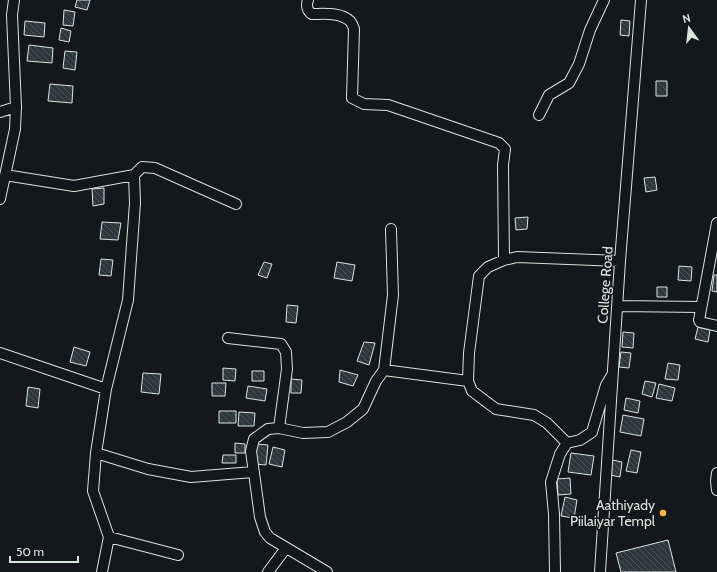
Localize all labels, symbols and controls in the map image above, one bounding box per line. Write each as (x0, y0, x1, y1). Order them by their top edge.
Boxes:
north arrow (669, 8, 709, 48)
text: N (681, 11, 692, 26)
street label: College Road (593, 246, 617, 324)
place label: Aathiyady Piilaiyar Templ (570, 496, 656, 530)
marker: Aathiyady Piilaiyar Templ (658, 508, 668, 518)
scale bar (10, 538, 78, 564)
text: 50 m (16, 544, 44, 559)

